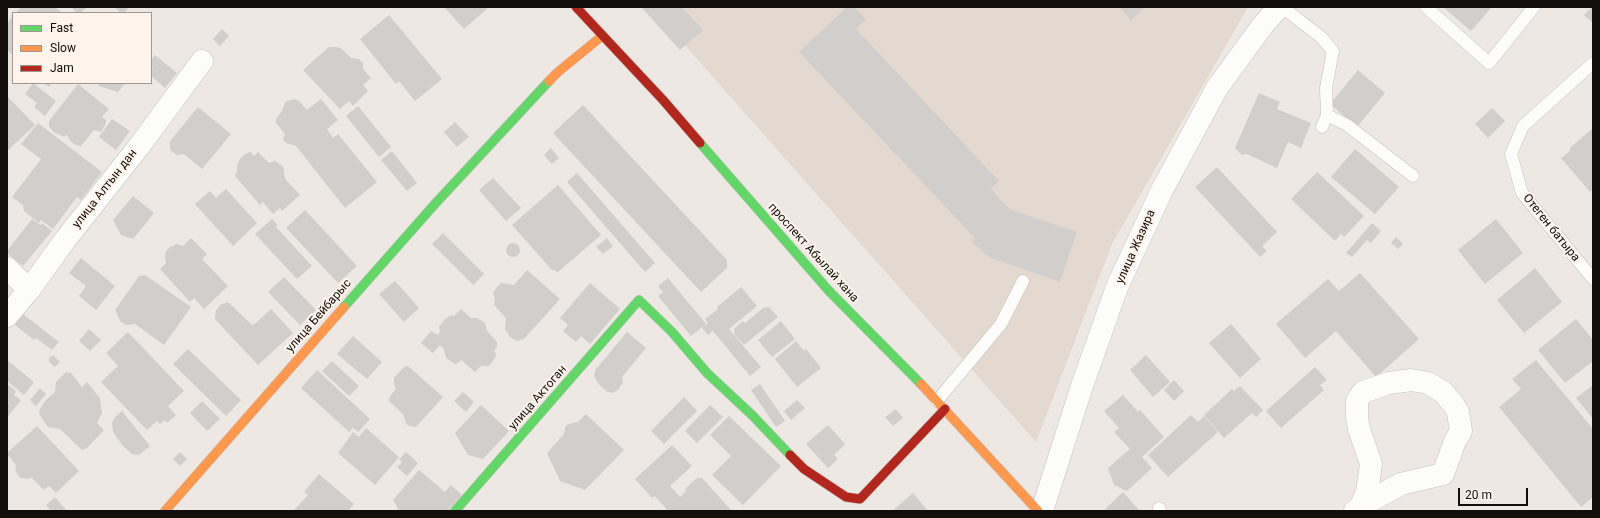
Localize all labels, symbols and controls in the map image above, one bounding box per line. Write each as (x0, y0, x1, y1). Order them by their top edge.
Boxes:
legend (12, 12, 152, 84)
text: Fast (50, 21, 73, 35)
text: Slow (50, 41, 76, 55)
text: Jam (50, 61, 74, 75)
street label: улица Алтын дан (70, 147, 140, 231)
street label: Отеген батыра (1519, 191, 1583, 265)
street label: проспект Абылай хана (765, 200, 861, 306)
street label: улица Жазира (1113, 208, 1159, 286)
street label: улица Бейбарыс (283, 276, 355, 356)
street label: улица Актоган (506, 363, 570, 433)
scale bar (1460, 480, 1530, 506)
text: 20 m (1465, 488, 1492, 502)

